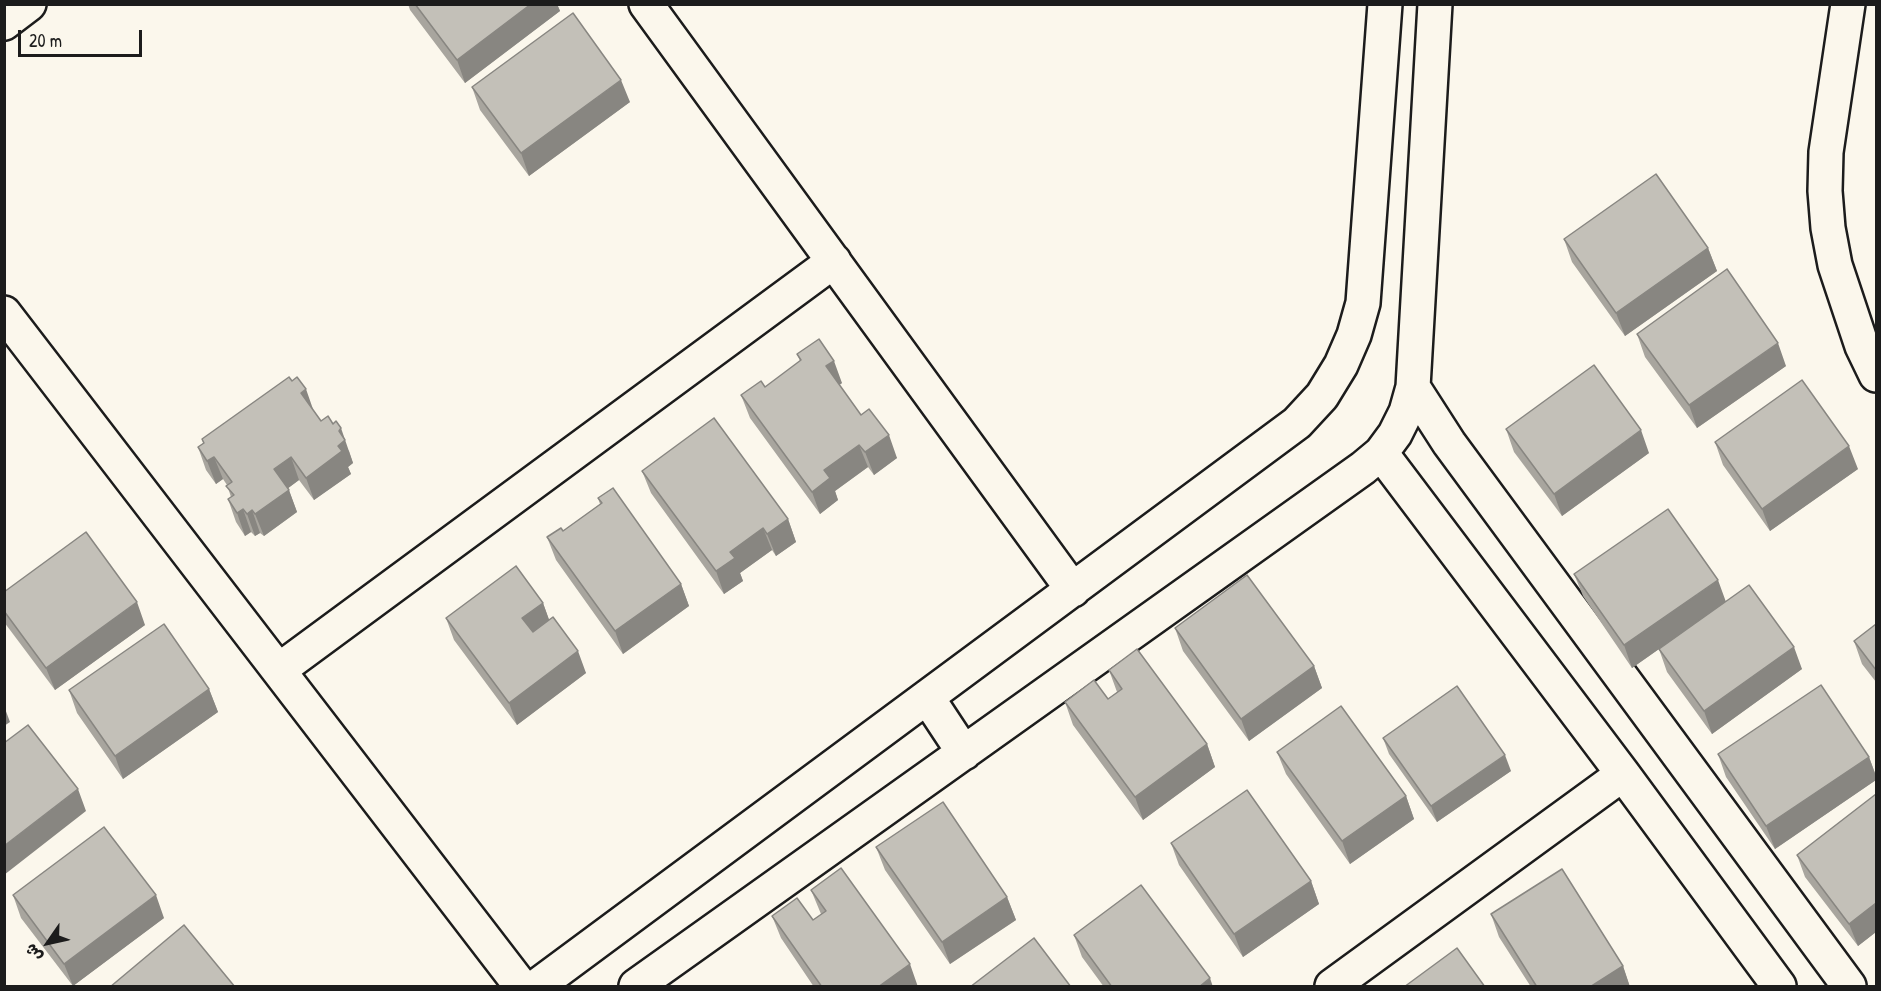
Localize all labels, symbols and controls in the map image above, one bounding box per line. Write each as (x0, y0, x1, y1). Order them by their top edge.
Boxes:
scale bar (21, 18, 146, 56)
text: 20 m (29, 28, 62, 53)
north arrow (18, 913, 78, 973)
text: ش (19, 940, 47, 967)

